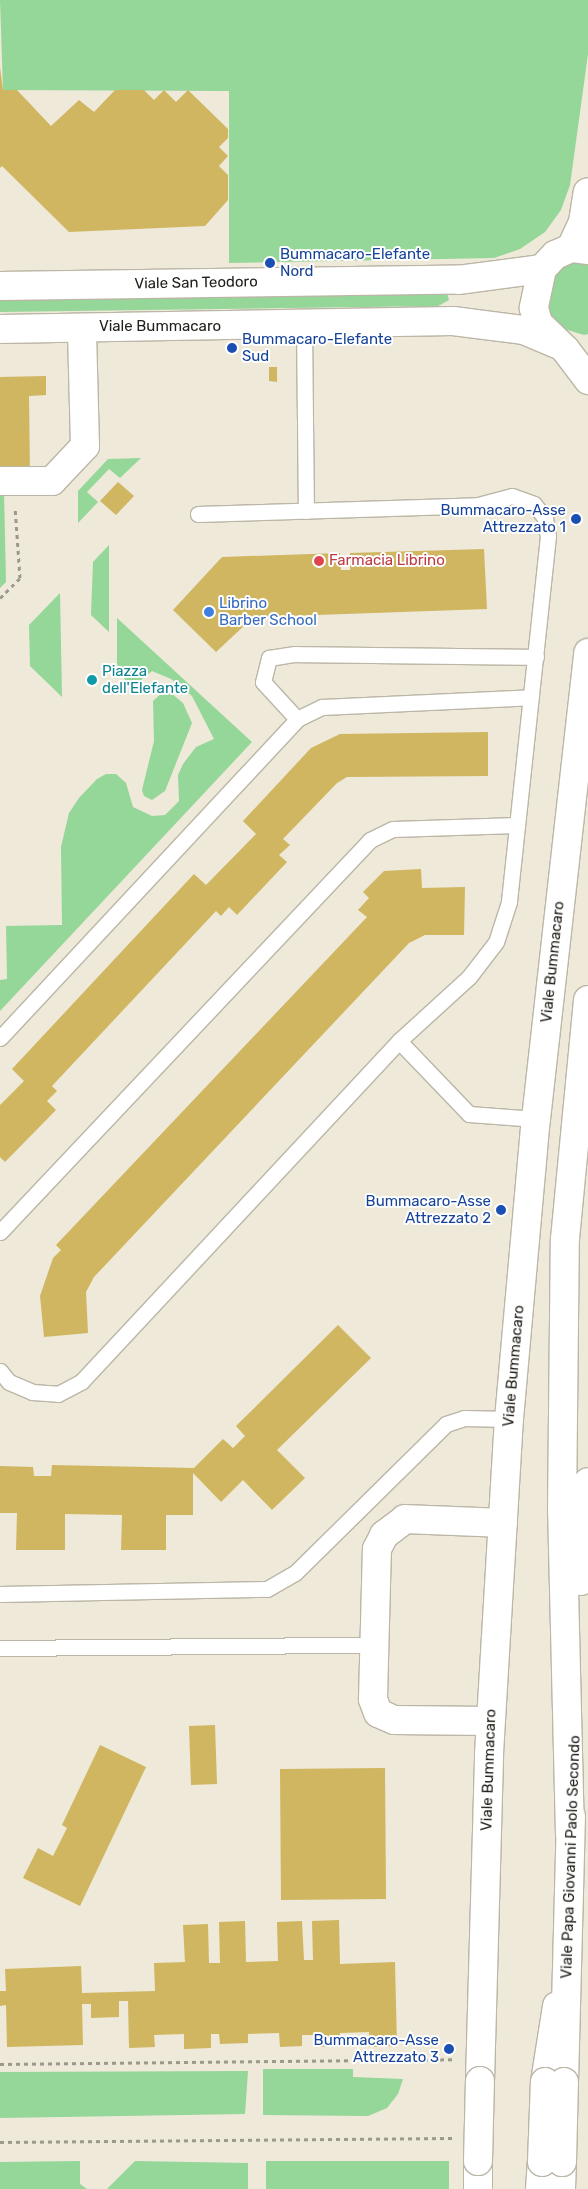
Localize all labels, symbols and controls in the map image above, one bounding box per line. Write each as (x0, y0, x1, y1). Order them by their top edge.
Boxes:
place label: Bummacaro-Elefante Nord (280, 245, 430, 280)
marker: Bummacaro-Elefante Nord (264, 257, 276, 269)
street label: Viale San Teodoro (134, 273, 258, 293)
street label: Viale Bummacaro (99, 318, 221, 336)
place label: Bummacaro-Elefante Sud (242, 330, 392, 365)
marker: Bummacaro-Elefante Sud (226, 342, 238, 354)
place label: Bummacaro-Asse Attrezzato 1 (441, 501, 566, 536)
marker: Bummacaro-Asse Attrezzato 1 (570, 513, 582, 525)
place label: Farmacia Librino (329, 552, 445, 570)
marker: Farmacia Librino (313, 555, 325, 567)
place label: Librino Barber School (219, 594, 317, 629)
marker: Librino Barber School (203, 606, 215, 618)
place label: Piazza dell'Elefante (102, 662, 188, 697)
marker: Piazza dell'Elefante (86, 674, 98, 686)
street label: Viale Bummacaro (538, 900, 568, 1024)
place label: Bummacaro-Asse Attrezzato 2 (366, 1192, 491, 1227)
marker: Bummacaro-Asse Attrezzato 2 (495, 1204, 507, 1216)
street label: Viale Bummacaro (500, 1304, 528, 1428)
street label: Viale Bummacaro (478, 1709, 500, 1831)
street label: Viale Papa Giovanni Paolo Secondo (558, 1735, 584, 1979)
place label: Bummacaro-Asse Attrezzato 3 (314, 2031, 439, 2066)
marker: Bummacaro-Asse Attrezzato 3 (443, 2043, 455, 2055)

